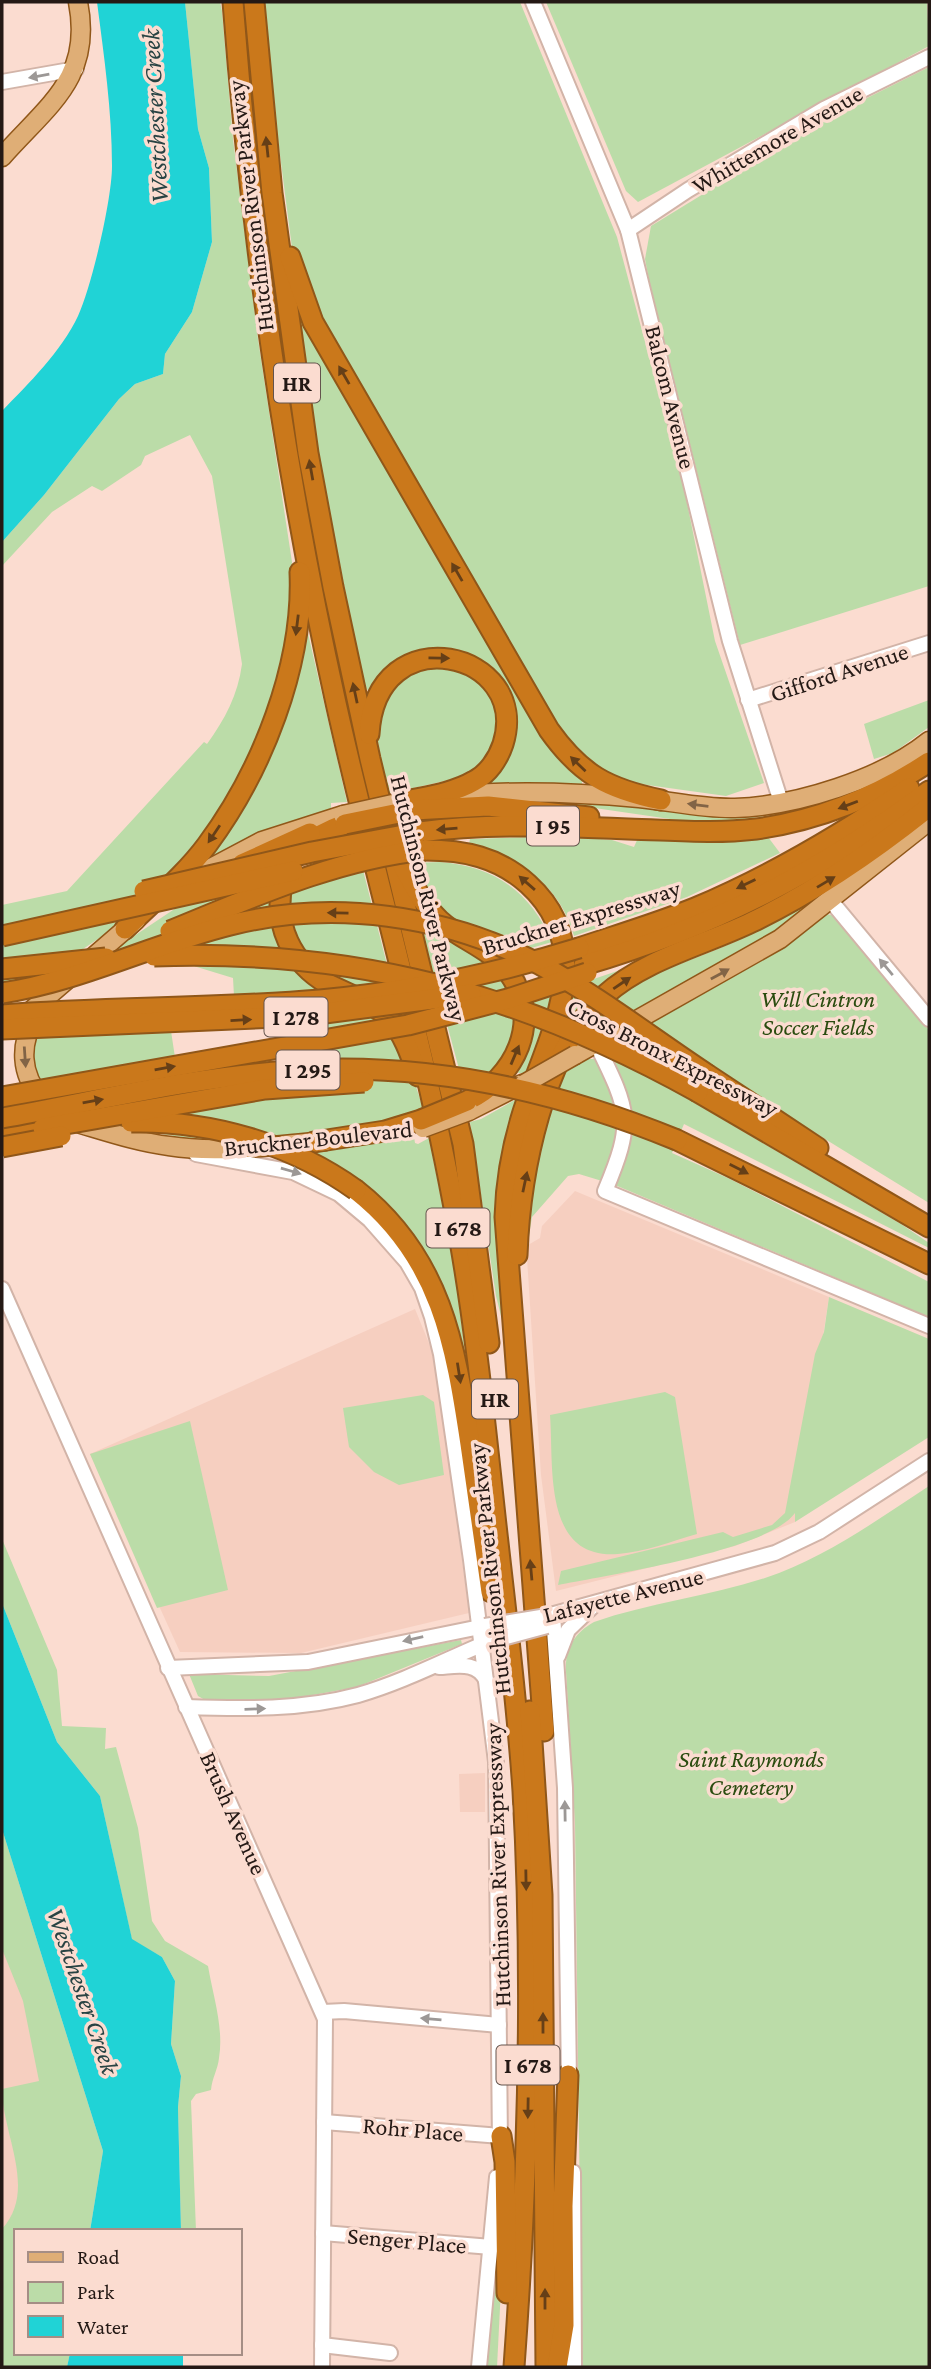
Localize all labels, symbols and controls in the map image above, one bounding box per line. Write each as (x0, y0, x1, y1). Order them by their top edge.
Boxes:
water label: Westchester Creek (136, 27, 174, 204)
one-way arrow (28, 71, 50, 82)
street label: Hutchinson River Parkway (221, 78, 279, 333)
street label: Whittemore Avenue (687, 79, 867, 199)
one-way arrow (261, 136, 272, 158)
street label: Balcom Avenue (640, 323, 702, 471)
road number: HR (274, 364, 320, 402)
one-way arrow (338, 365, 350, 384)
one-way arrow (305, 459, 316, 481)
one-way arrow (451, 562, 464, 581)
one-way arrow (291, 614, 302, 636)
street label: Gifford Avenue (767, 637, 911, 707)
one-way arrow (428, 652, 450, 664)
one-way arrow (350, 682, 361, 704)
one-way arrow (569, 756, 586, 773)
street label: Hutchinson River Parkway (385, 772, 473, 1025)
one-way arrow (687, 800, 709, 811)
one-way arrow (837, 800, 858, 811)
road number: I 95 (527, 806, 579, 846)
one-way arrow (436, 824, 458, 835)
one-way arrow (208, 825, 221, 844)
street label: Bruckner Expressway (479, 874, 684, 960)
one-way arrow (518, 876, 535, 892)
one-way arrow (816, 876, 835, 888)
one-way arrow (736, 879, 756, 890)
one-way arrow (327, 907, 349, 919)
one-way arrow (878, 958, 893, 976)
one-way arrow (710, 968, 730, 980)
one-way arrow (612, 976, 632, 989)
park label: Will Cintron Soccer Fields (761, 985, 875, 1040)
street label: Cross Bronx Expressway (563, 992, 784, 1122)
road number: I 278 (264, 998, 328, 1036)
one-way arrow (231, 1014, 253, 1025)
one-way arrow (509, 1044, 520, 1065)
one-way arrow (20, 1046, 31, 1068)
road number: I 295 (276, 1050, 340, 1090)
one-way arrow (155, 1062, 177, 1073)
one-way arrow (82, 1096, 104, 1107)
street label: Bruckner Boulevard (222, 1115, 414, 1161)
one-way arrow (729, 1163, 749, 1174)
one-way arrow (281, 1167, 302, 1177)
one-way arrow (520, 1171, 531, 1193)
road number: I 678 (426, 1208, 490, 1247)
one-way arrow (454, 1362, 465, 1384)
road number: HR (472, 1380, 518, 1418)
street label: Hutchinson River Parkway (462, 1441, 516, 1696)
one-way arrow (525, 1559, 536, 1581)
street label: Lafayette Avenue (540, 1562, 706, 1628)
one-way arrow (402, 1634, 424, 1645)
one-way arrow (244, 1703, 266, 1714)
street label: Hutchinson River Expressway (479, 1722, 515, 2007)
park label: Saint Raymonds Cemetery (678, 1745, 824, 1800)
street label: Brush Avenue (195, 1747, 273, 1879)
one-way arrow (559, 1800, 571, 1822)
one-way arrow (520, 1869, 532, 1891)
water label: Westchester Creek (41, 1904, 126, 2080)
one-way arrow (537, 2011, 549, 2033)
one-way arrow (420, 2013, 442, 2024)
road number: I 678 (496, 2046, 560, 2084)
one-way arrow (522, 2097, 533, 2119)
street label: Rohr Place (362, 2111, 464, 2147)
street label: Senger Place (346, 2221, 468, 2259)
legend (14, 2229, 242, 2355)
text: Road (77, 2245, 120, 2269)
text: Park (77, 2280, 114, 2304)
one-way arrow (540, 2288, 551, 2310)
text: Water (77, 2315, 129, 2339)

